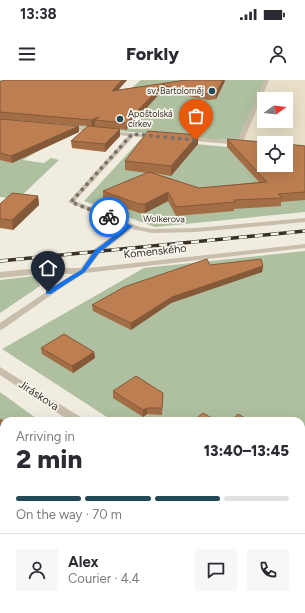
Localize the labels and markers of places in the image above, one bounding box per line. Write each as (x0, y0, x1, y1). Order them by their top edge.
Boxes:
place label: sv. Bartoloměj (147, 85, 204, 96)
marker: sv. Bartoloměj (207, 86, 217, 96)
pin (179, 99, 213, 140)
place label: Apoštolská církev (128, 108, 173, 129)
marker: Apoštolská církev (115, 114, 125, 124)
pin (31, 251, 65, 292)

